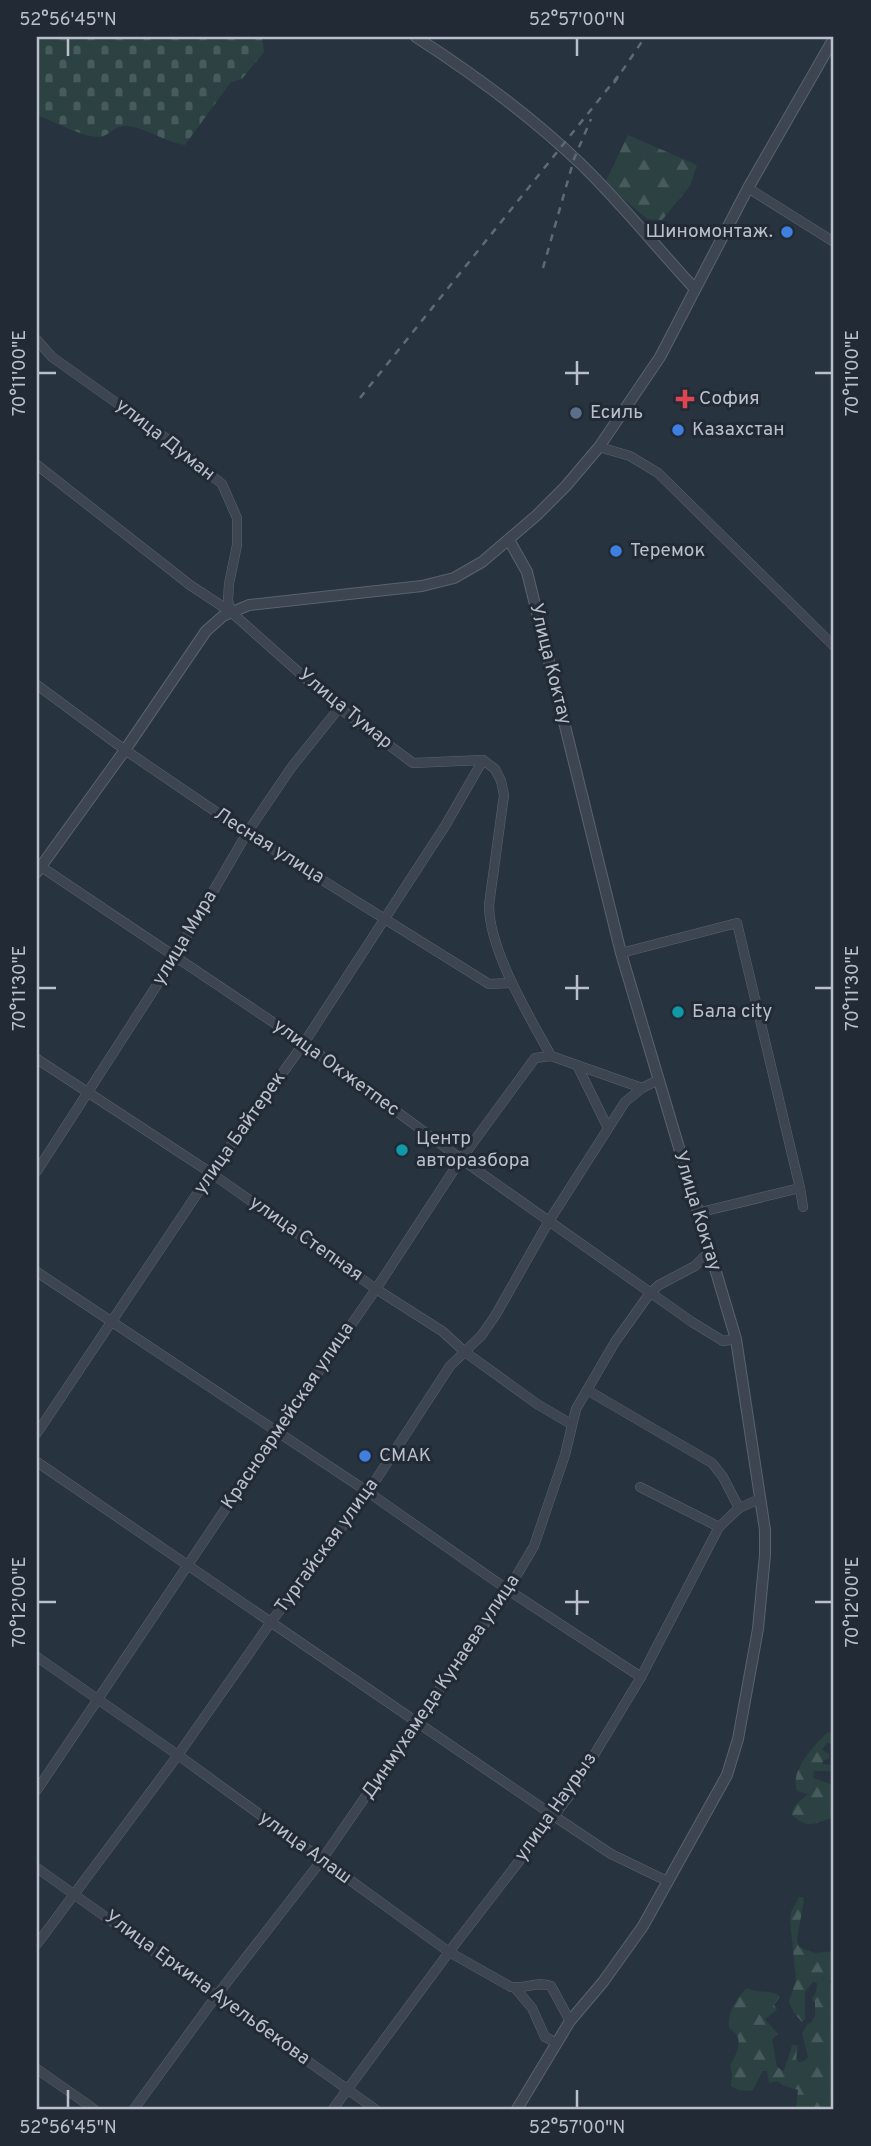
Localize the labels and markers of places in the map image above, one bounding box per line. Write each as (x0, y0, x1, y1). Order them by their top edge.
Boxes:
place label: Шиномонтаж. (645, 220, 773, 244)
marker: Шиномонтаж. (779, 224, 795, 240)
place label: София (699, 387, 760, 411)
marker: София (677, 391, 693, 407)
place label: Есиль (590, 401, 643, 425)
marker: Есиль (568, 405, 584, 421)
place label: Казахстан (692, 418, 784, 442)
marker: Казахстан (670, 422, 686, 438)
place label: Теремок (630, 539, 706, 563)
marker: Теремок (608, 543, 624, 559)
place label: Бала city (692, 1000, 772, 1024)
marker: Бала city (670, 1004, 686, 1020)
place label: Центр авторазбора (416, 1127, 530, 1173)
marker: Центр авторазбора (394, 1142, 410, 1158)
place label: СМАК (379, 1444, 431, 1468)
marker: СМАК (357, 1448, 373, 1464)

